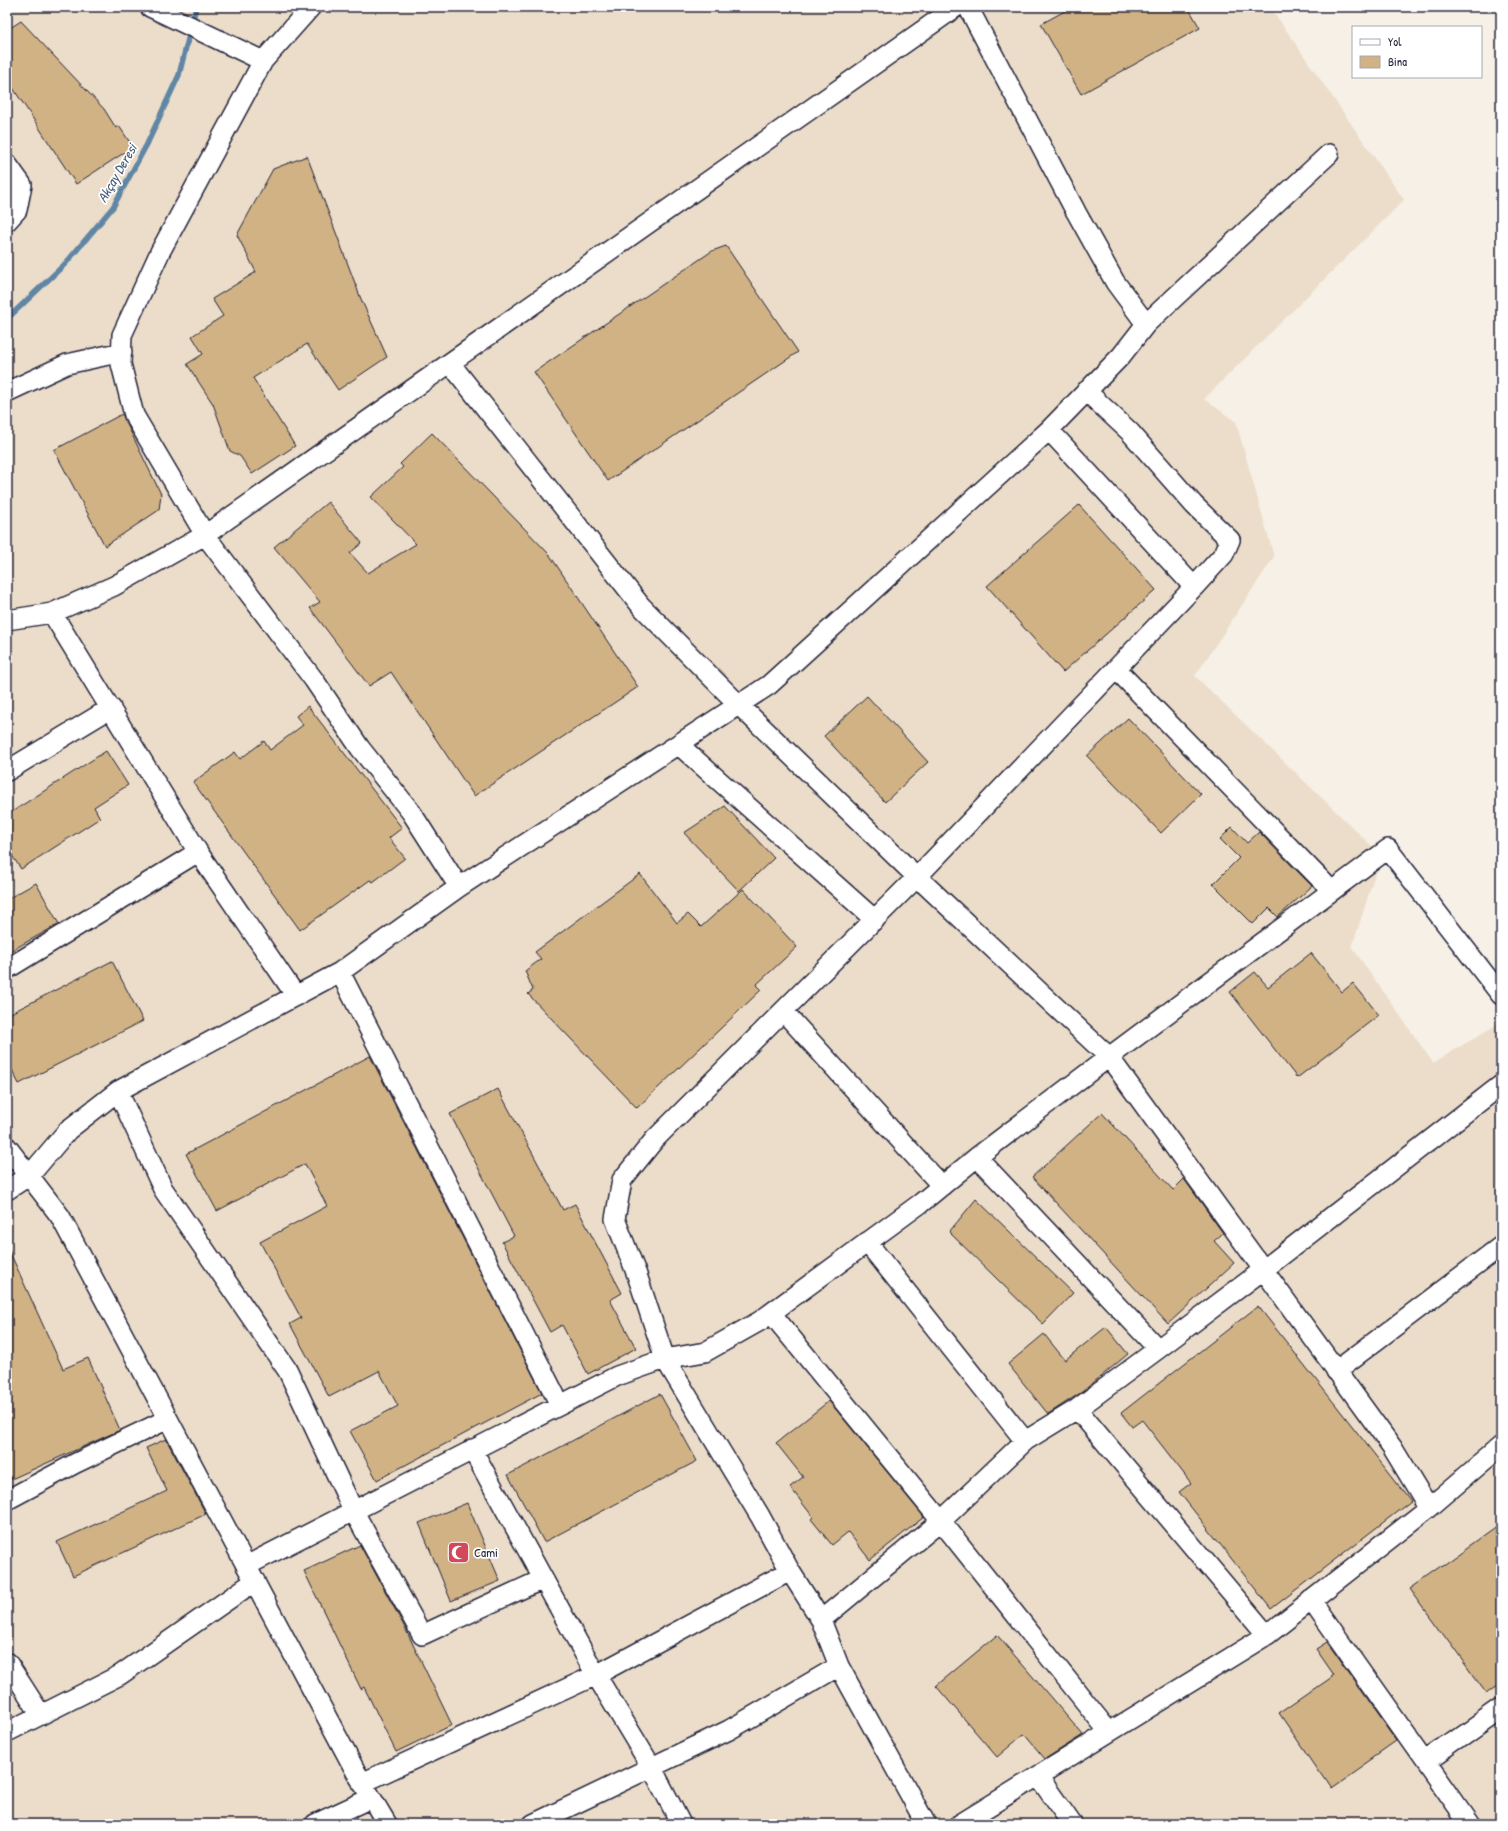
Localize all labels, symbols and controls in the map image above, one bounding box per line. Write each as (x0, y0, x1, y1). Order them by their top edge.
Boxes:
legend (1352, 26, 1482, 78)
text: Yol (1388, 33, 1402, 50)
text: Bina (1388, 53, 1407, 70)
water label: Akçay Deresi (92, 138, 143, 206)
mosque icon: Cami (446, 1539, 472, 1565)
place label: Cami (474, 1543, 498, 1561)

